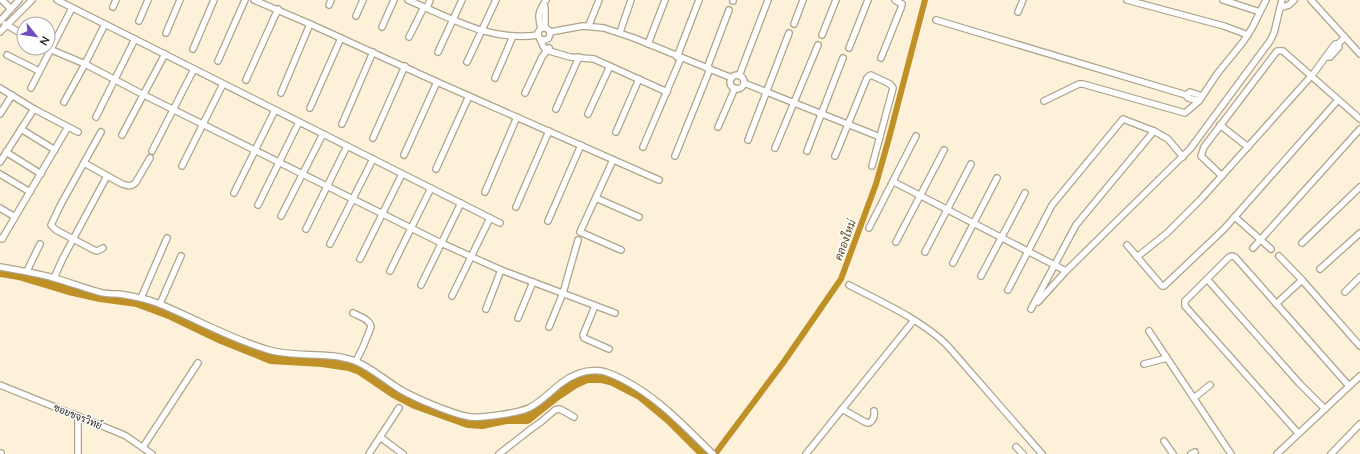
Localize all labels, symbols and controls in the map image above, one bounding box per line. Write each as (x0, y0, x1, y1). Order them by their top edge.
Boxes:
north arrow (16, 16, 56, 56)
text: N (37, 34, 53, 48)
water label: คลองใหม่ (830, 216, 858, 262)
street label: ซอยขจรวิทย์ (52, 400, 104, 431)

